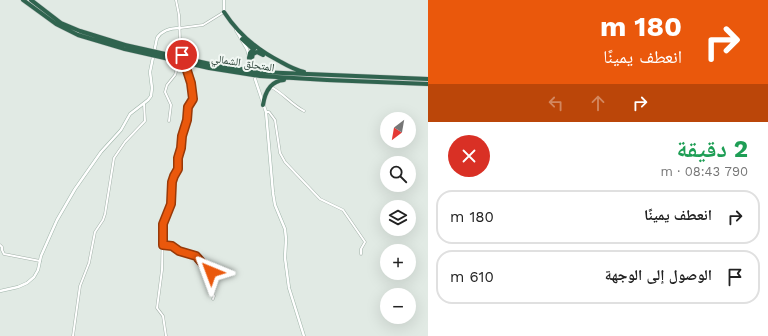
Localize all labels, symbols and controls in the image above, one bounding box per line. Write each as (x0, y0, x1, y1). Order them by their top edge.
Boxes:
text: 180 m (600, 10, 682, 43)
icon: right (696, 16, 748, 68)
pin (165, 38, 199, 72)
icon: arrive (171, 44, 193, 66)
text: انعطف يمينًا (603, 46, 682, 67)
street label: المتحلق الشمالي (210, 52, 275, 76)
icon: left (545, 92, 567, 114)
icon: ahead (587, 92, 609, 114)
icon: right (629, 92, 651, 114)
north arrow (380, 112, 416, 148)
map controls (380, 112, 416, 324)
button: close (448, 135, 490, 177)
text: 2 دقيقة (676, 135, 748, 163)
button: search (380, 156, 416, 192)
text: 790 m · 08:43 (660, 164, 748, 179)
button: layers (380, 200, 416, 236)
text: انعطف يمينًا (644, 206, 712, 224)
icon: right (724, 206, 746, 228)
text: 180 m (450, 208, 494, 226)
button: + (380, 244, 416, 280)
position arrow (190, 251, 232, 293)
text: الوصول إلى الوجهة (605, 266, 712, 284)
icon: arrive (724, 266, 746, 288)
text: 610 m (450, 268, 494, 286)
button: − (380, 288, 416, 324)

